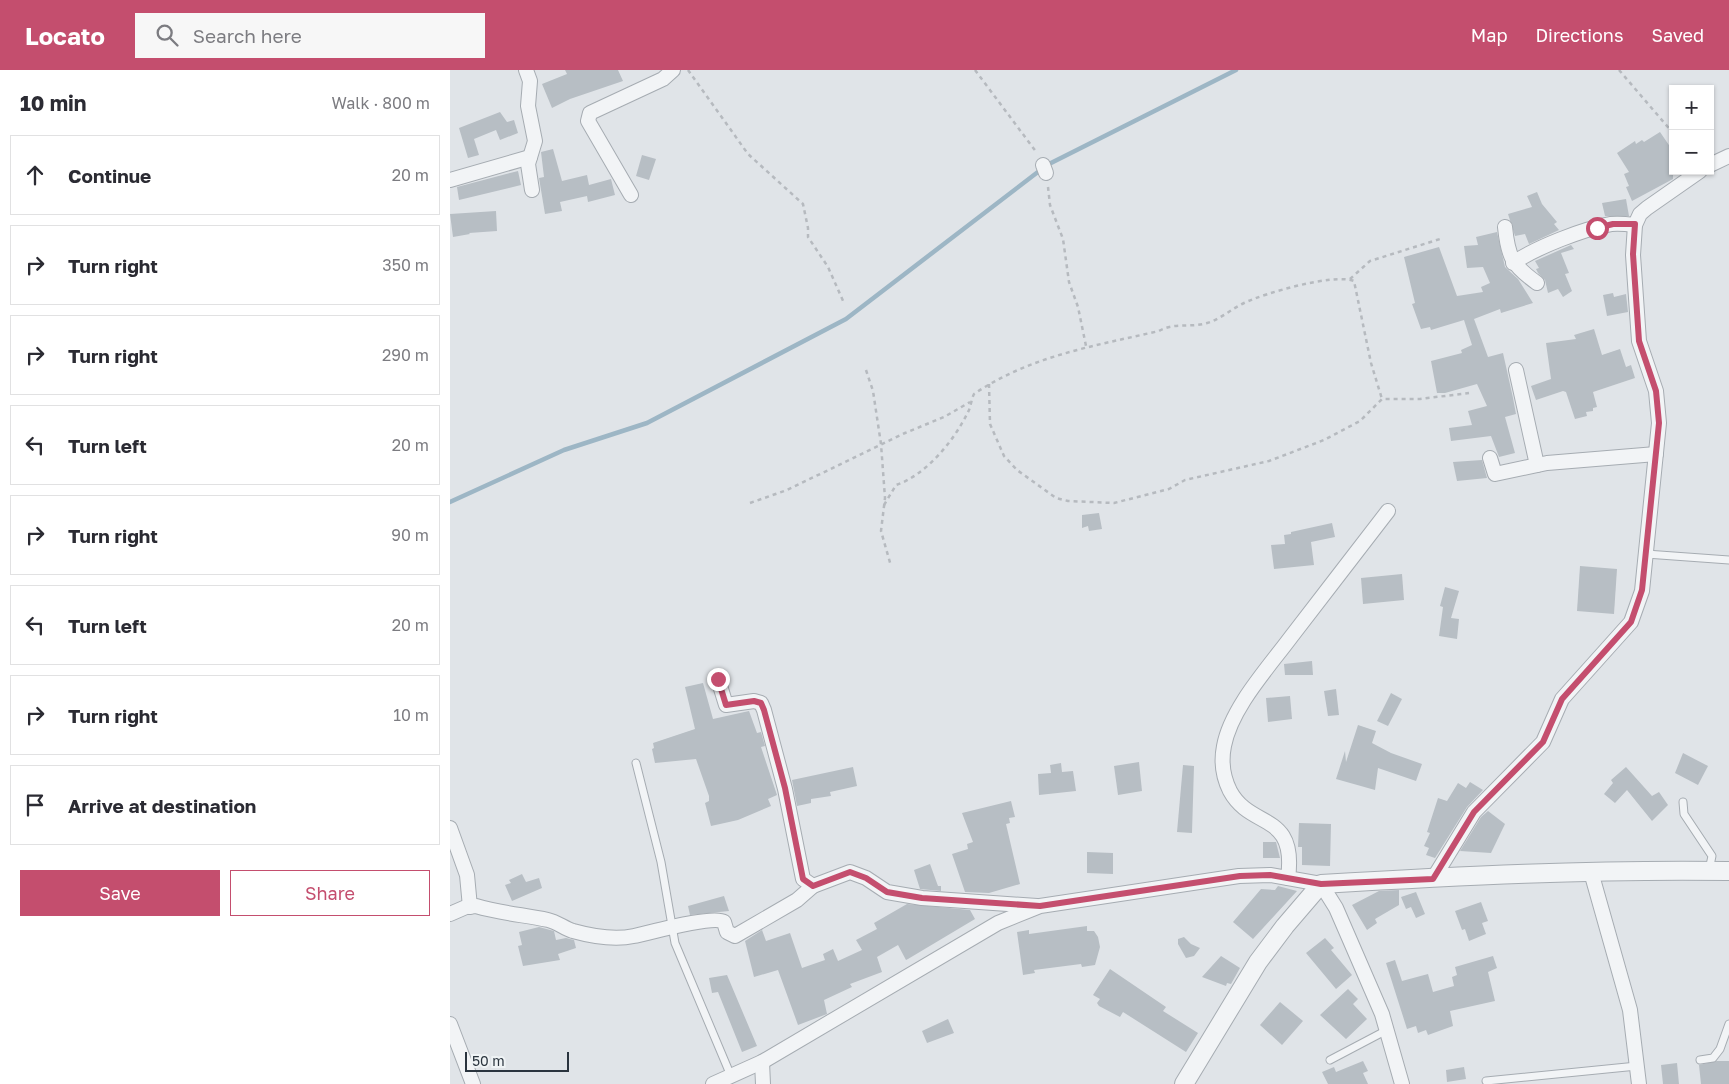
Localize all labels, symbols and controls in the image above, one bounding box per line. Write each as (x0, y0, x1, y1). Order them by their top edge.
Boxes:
search box (135, 13, 485, 58)
text: Locato (25, 21, 105, 50)
icon: search (153, 21, 181, 49)
text: Search here (193, 24, 302, 47)
text: Map (1471, 24, 1507, 46)
text: Directions (1535, 24, 1623, 46)
text: Saved (1651, 24, 1704, 46)
map controls (1669, 85, 1714, 175)
button: + (1669, 85, 1714, 130)
text: 10 min (20, 90, 87, 116)
text: Walk · 800 m (332, 93, 430, 113)
button: − (1669, 130, 1714, 175)
icon: ahead (21, 161, 49, 189)
text: Continue (68, 164, 151, 187)
text: 20 m (392, 165, 429, 185)
route start (1586, 217, 1609, 240)
icon: right (21, 251, 49, 279)
text: Turn right (68, 254, 158, 277)
text: 350 m (382, 255, 429, 275)
icon: right (21, 341, 49, 369)
text: Turn right (68, 344, 158, 367)
text: 290 m (382, 345, 429, 365)
icon: left (21, 431, 49, 459)
text: Turn left (68, 434, 147, 457)
text: 20 m (392, 435, 429, 455)
icon: right (21, 521, 49, 549)
text: Turn right (68, 524, 158, 547)
text: 90 m (391, 525, 429, 545)
icon: left (21, 611, 49, 639)
text: Turn left (68, 614, 147, 637)
text: 20 m (392, 615, 429, 635)
route end (707, 668, 730, 691)
icon: right (21, 701, 49, 729)
text: Turn right (68, 704, 158, 727)
text: 10 m (393, 705, 429, 725)
icon: arrive (21, 791, 49, 819)
text: Arrive at destination (68, 794, 256, 817)
button: Save (20, 870, 220, 916)
button: Share (230, 870, 430, 916)
scale bar (465, 1049, 569, 1072)
text: 50 m (472, 1052, 505, 1069)

